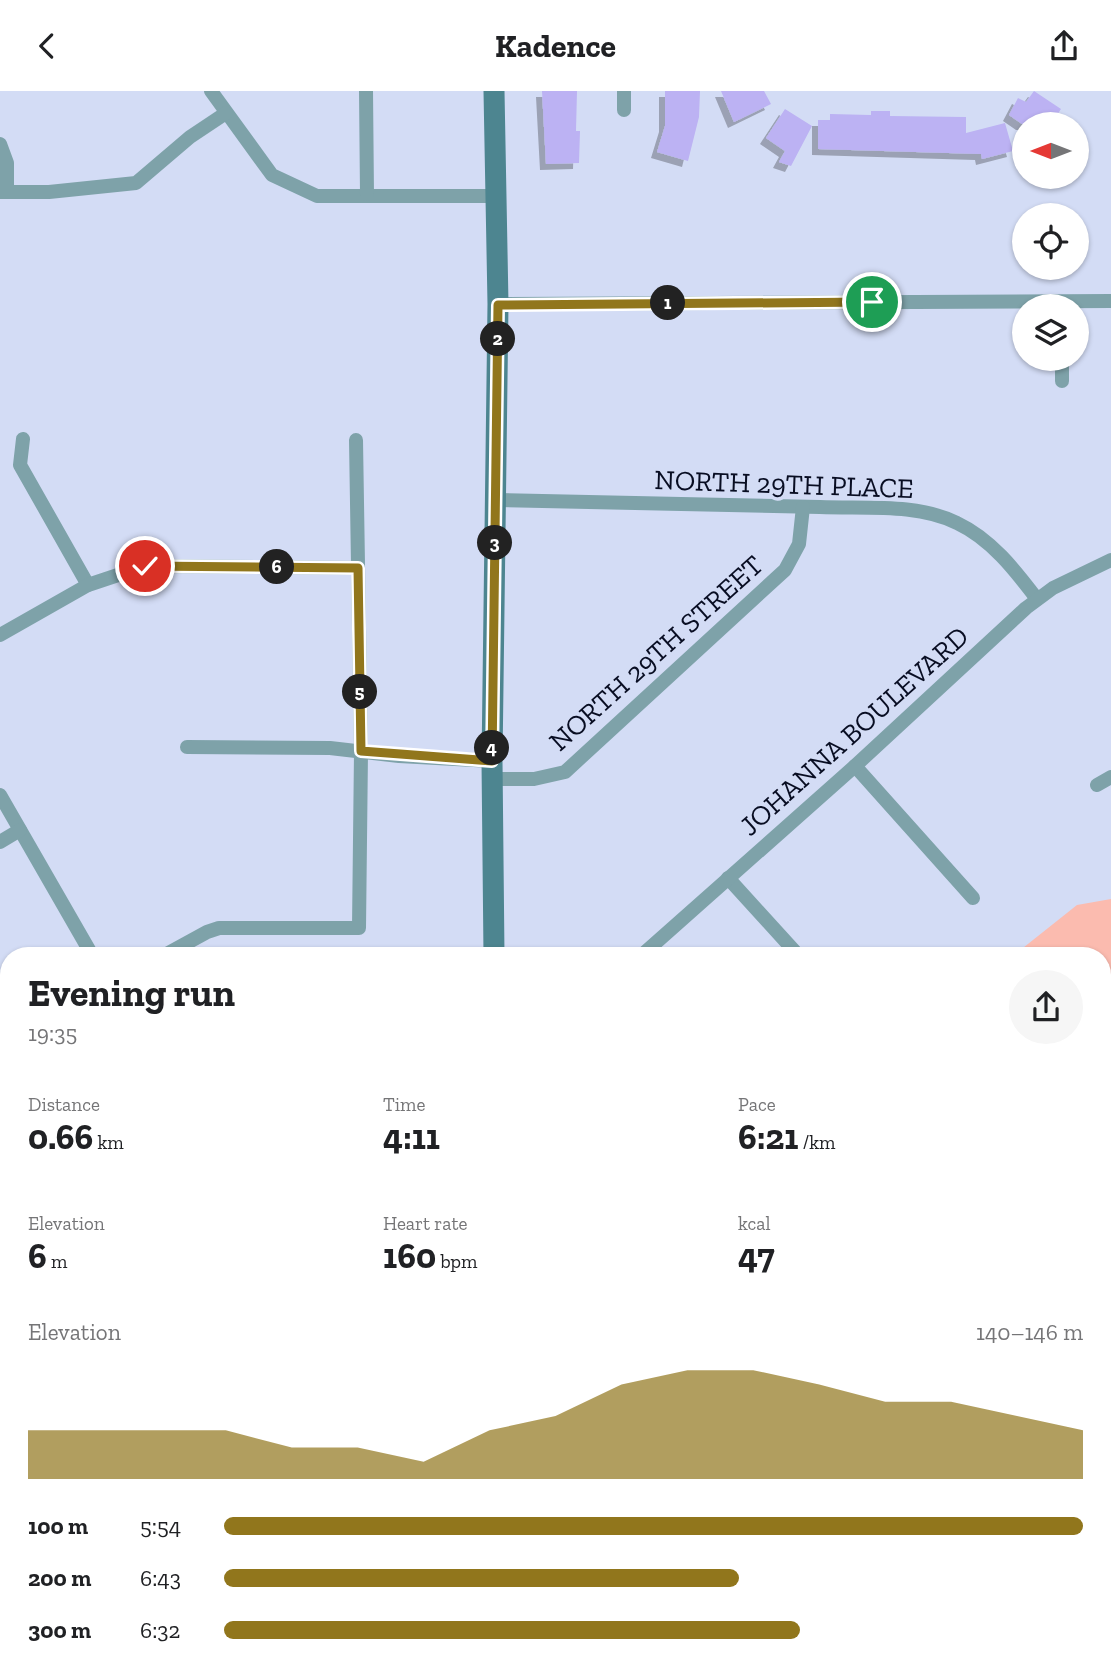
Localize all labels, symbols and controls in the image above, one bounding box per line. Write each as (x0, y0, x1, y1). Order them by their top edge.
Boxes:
icon: back (28, 27, 66, 65)
text: Kadence (495, 27, 616, 65)
icon: share (1045, 27, 1083, 65)
north arrow (1012, 112, 1088, 189)
map controls (1012, 112, 1089, 371)
button: locate (1012, 203, 1089, 280)
pin (842, 272, 902, 332)
icon: arrive (853, 283, 891, 321)
pin: 1 (650, 285, 686, 321)
text: 1 (664, 291, 671, 314)
button: layers (1012, 294, 1089, 371)
pin: 2 (480, 321, 516, 357)
text: 2 (492, 327, 503, 350)
street label: NORTH 29TH PLACE (654, 463, 914, 505)
pin: 3 (477, 525, 512, 561)
text: 3 (489, 531, 500, 554)
pin (115, 536, 175, 596)
icon: check (126, 547, 164, 585)
street label: NORTH 29TH STREET (542, 548, 770, 758)
pin: 6 (260, 549, 294, 585)
text: 6 (271, 555, 282, 578)
street label: JOHANNA BOULEVARD (733, 620, 975, 842)
pin: 5 (342, 675, 378, 709)
text: 5 (355, 680, 364, 703)
pin: 4 (475, 731, 510, 765)
text: 4 (486, 736, 497, 759)
text: Evening run (28, 970, 235, 1016)
button: share (1009, 970, 1083, 1044)
text: 19:35 (28, 1019, 77, 1047)
text: Distance (28, 1093, 100, 1116)
text: Time (383, 1093, 425, 1116)
text: Pace (738, 1093, 776, 1116)
text: 0.66 (28, 1116, 93, 1158)
text: 4:11 (383, 1116, 440, 1158)
text: 6:21 (738, 1116, 798, 1158)
text: km (93, 1131, 124, 1154)
text: /km (798, 1131, 835, 1154)
text: Elevation (28, 1212, 105, 1235)
text: Heart rate (383, 1212, 468, 1235)
text: kcal (738, 1212, 771, 1235)
text: 6 (28, 1235, 47, 1277)
text: 160 (383, 1235, 436, 1277)
text: 47 (738, 1235, 775, 1277)
text: m (47, 1250, 67, 1273)
text: bpm (436, 1250, 477, 1273)
text: Elevation (28, 1318, 121, 1346)
text: 140–146 m (976, 1318, 1083, 1346)
text: 100 m (28, 1512, 88, 1540)
text: 5:54 (140, 1512, 181, 1540)
text: 200 m (28, 1564, 91, 1592)
text: 6:43 (140, 1564, 181, 1592)
text: 300 m (28, 1616, 91, 1644)
text: 6:32 (140, 1616, 180, 1644)

